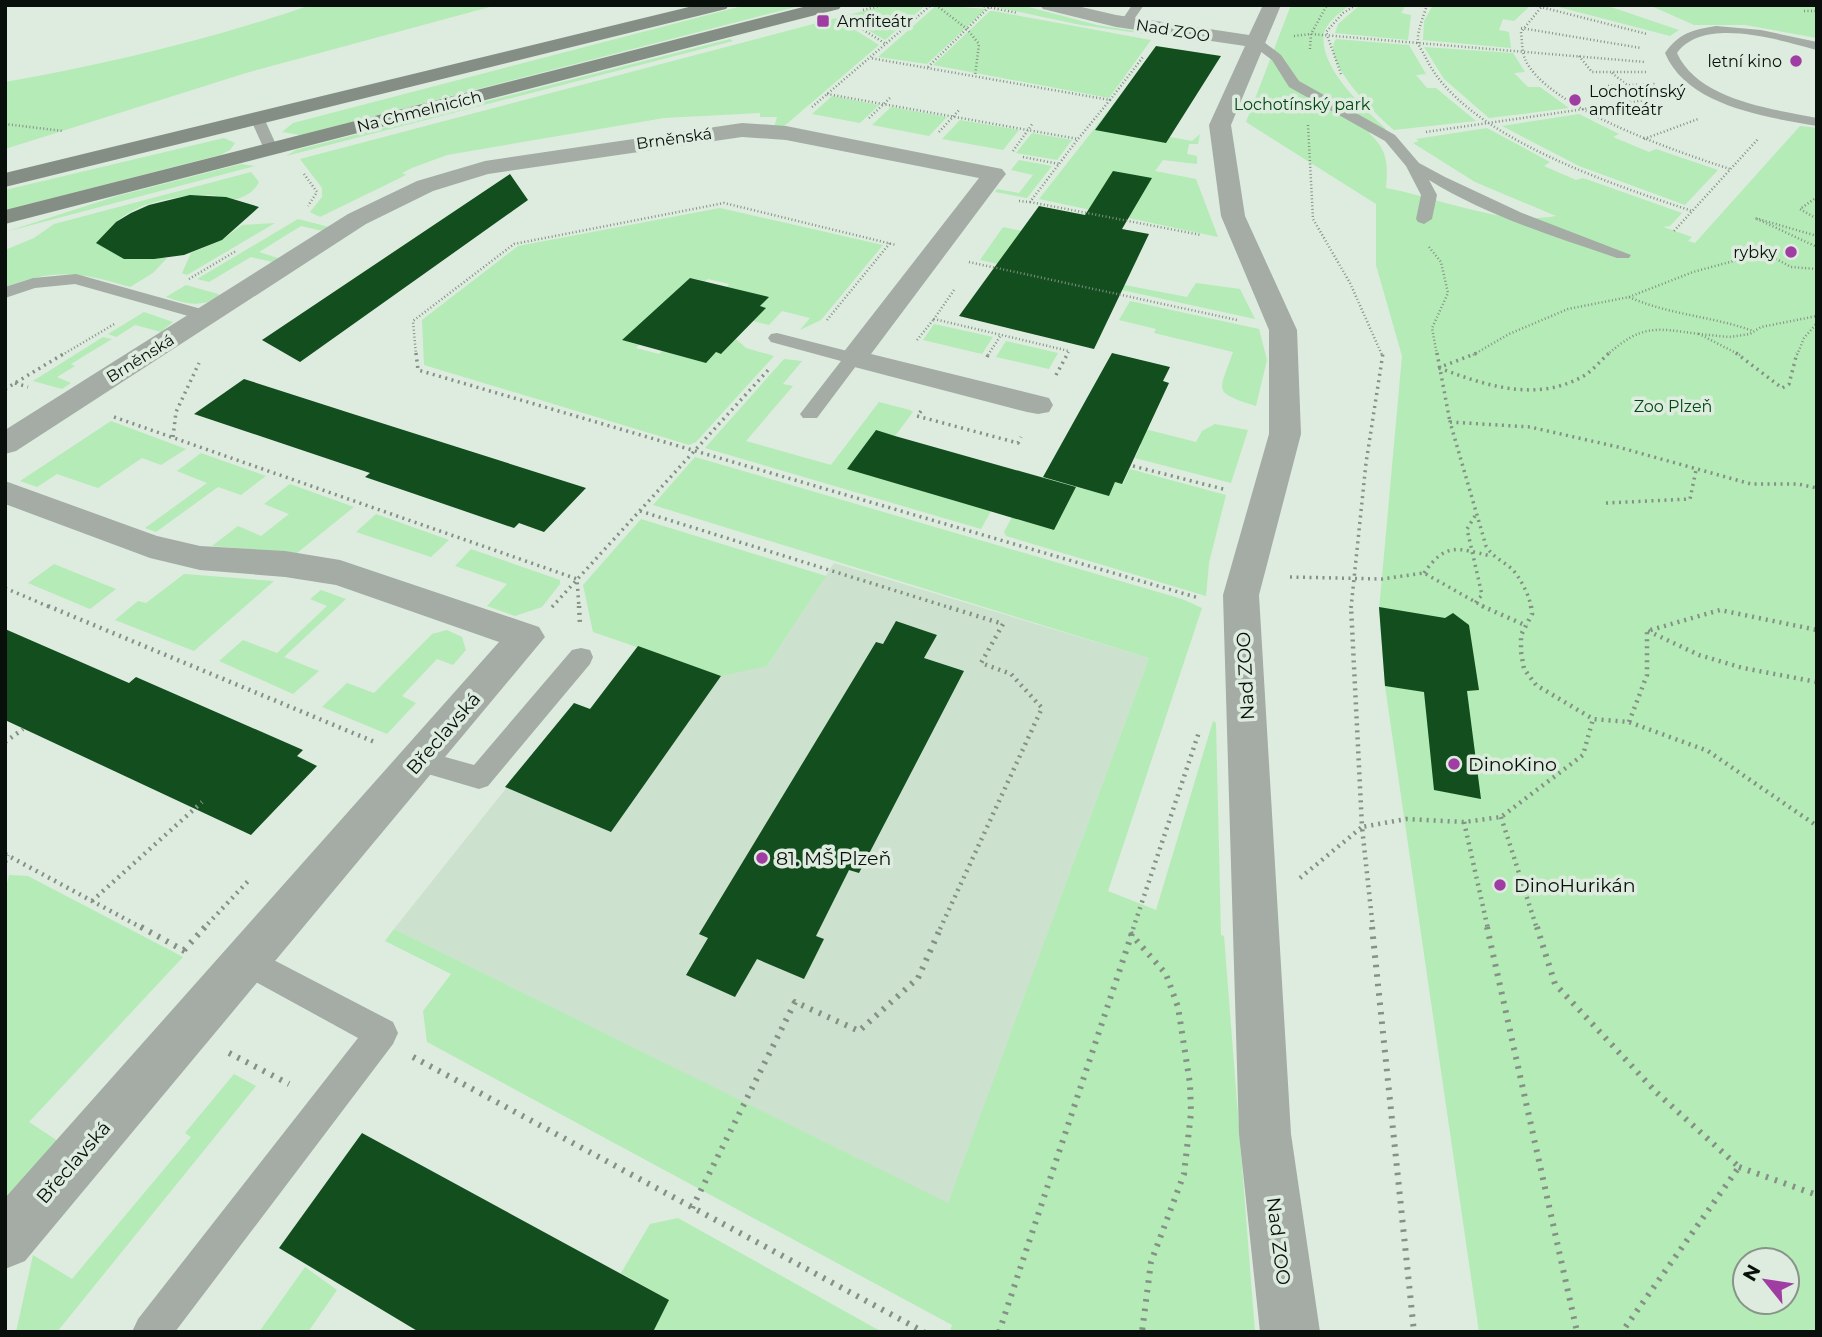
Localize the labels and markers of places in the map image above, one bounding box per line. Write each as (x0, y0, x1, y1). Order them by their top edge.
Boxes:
place label: Amfiteátr (837, 12, 913, 31)
marker: Amfiteátr (815, 13, 831, 29)
place label: letní kino (1708, 52, 1782, 71)
marker: letní kino (1788, 53, 1804, 69)
place label: Lochotínský amfiteátr (1589, 82, 1686, 119)
marker: Lochotínský amfiteátr (1567, 92, 1583, 108)
place label: rybky (1733, 243, 1777, 262)
marker: rybky (1783, 244, 1799, 260)
place label: DinoKino (1468, 753, 1557, 776)
marker: DinoKino (1446, 756, 1462, 772)
place label: 81. MŠ Plzeň (776, 847, 891, 870)
marker: 81. MŠ Plzeň (754, 850, 770, 866)
place label: DinoHurikán (1514, 874, 1636, 897)
marker: DinoHurikán (1492, 877, 1508, 893)

